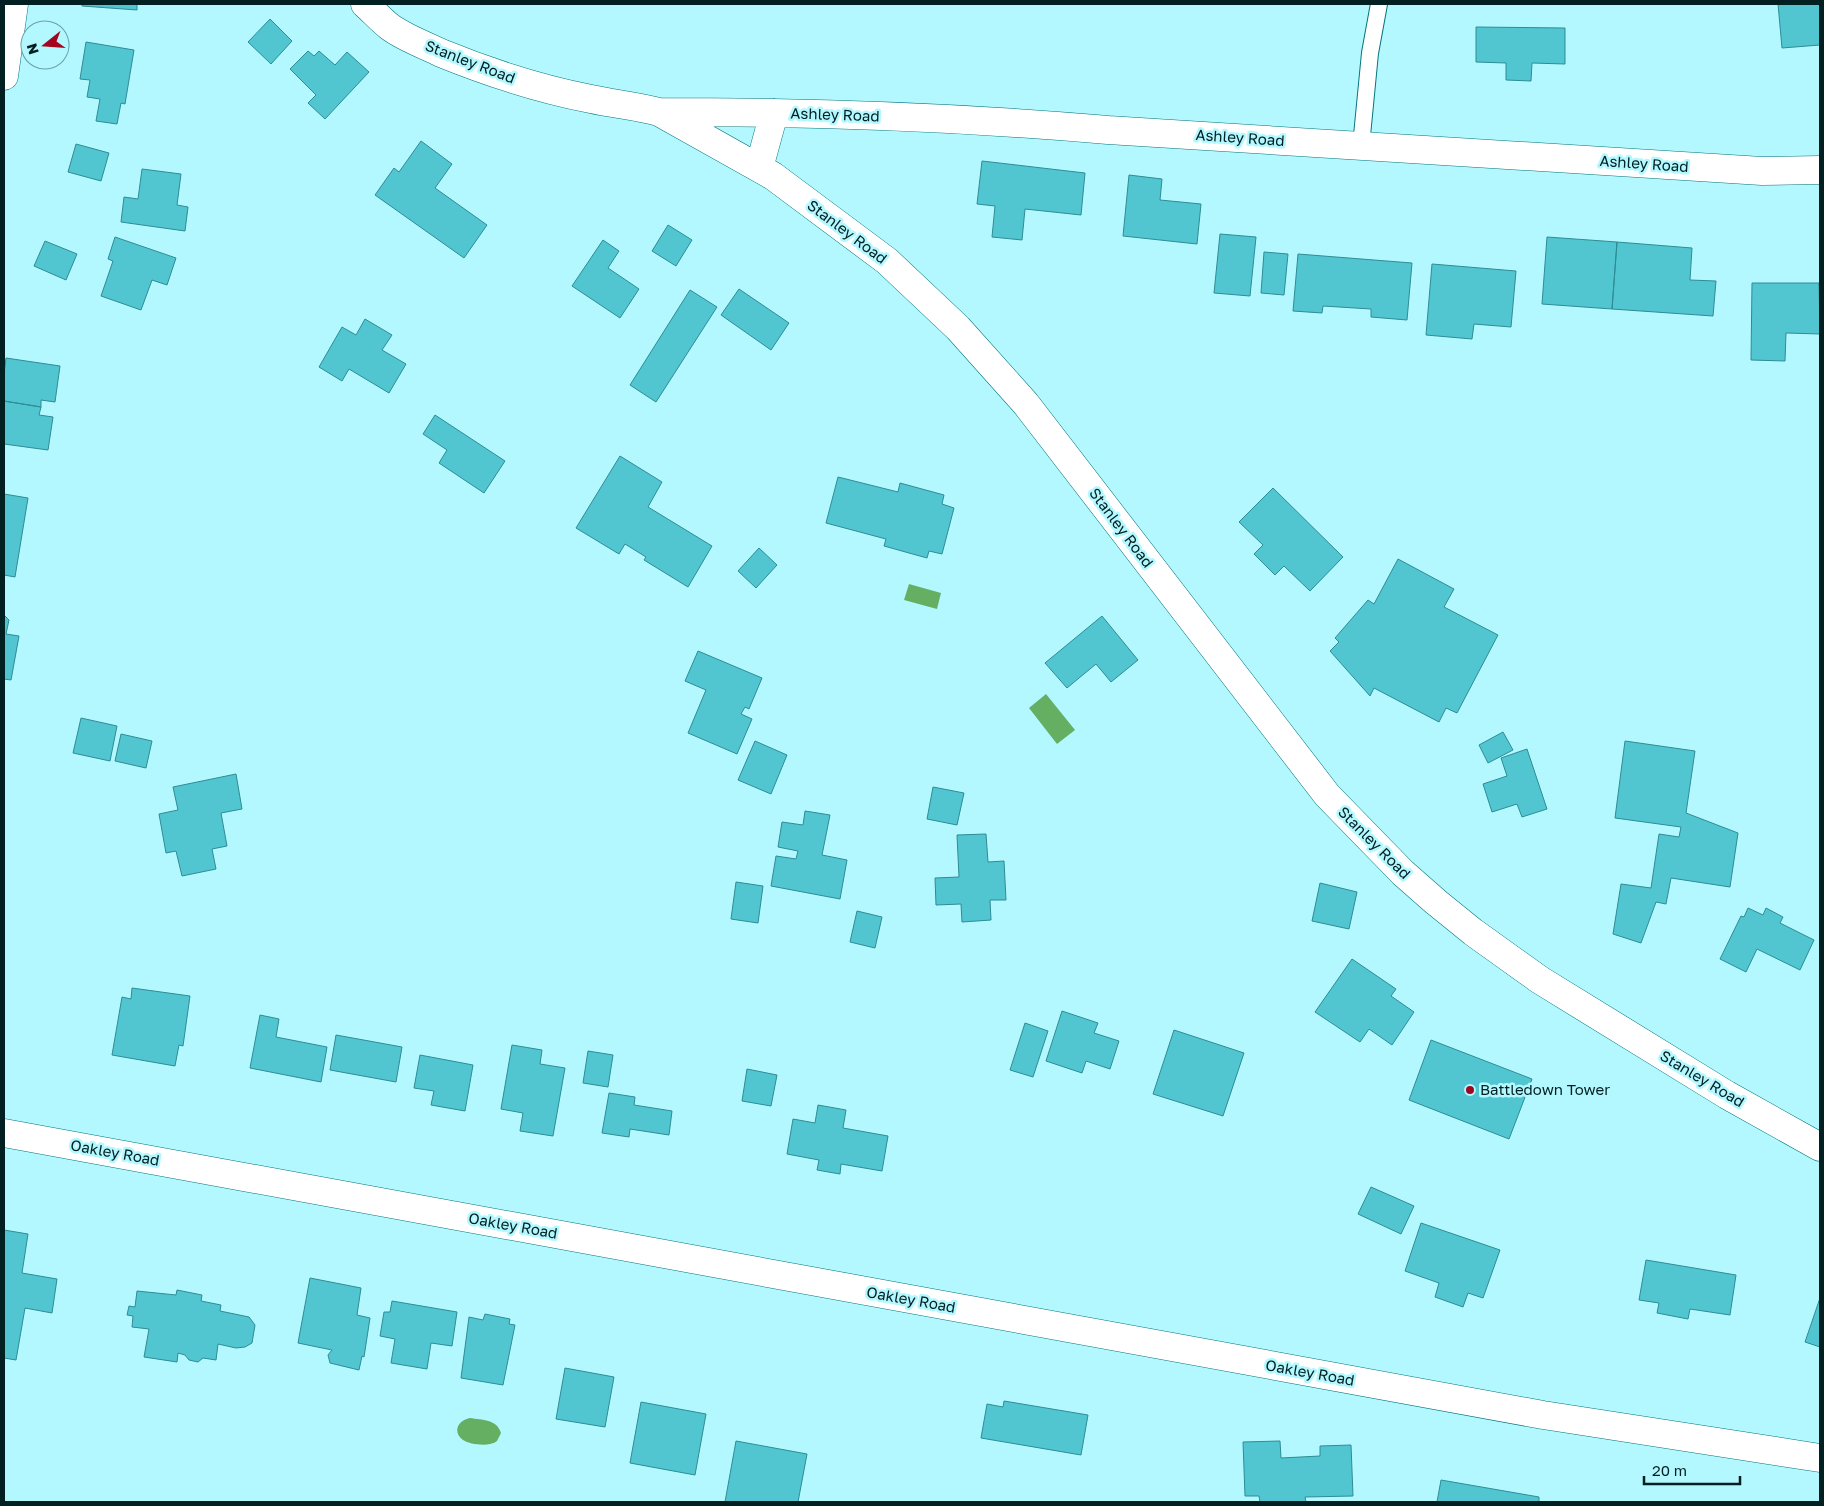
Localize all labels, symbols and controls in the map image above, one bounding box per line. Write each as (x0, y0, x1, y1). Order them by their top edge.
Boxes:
north arrow (20, 20, 70, 70)
street label: Stanley Road (423, 36, 518, 86)
text: N (22, 41, 42, 57)
street label: Ashley Road (790, 103, 880, 125)
street label: Ashley Road (1195, 125, 1285, 149)
street label: Ashley Road (1599, 151, 1689, 175)
street label: Stanley Road (804, 195, 891, 267)
street label: Stanley Road (1086, 484, 1158, 571)
street label: Stanley Road (1335, 802, 1415, 882)
street label: Stanley Road (1657, 1046, 1748, 1110)
place label: Battledown Tower (1480, 1080, 1610, 1098)
marker: Battledown Tower (1464, 1084, 1476, 1096)
street label: Oakley Road (69, 1135, 161, 1169)
street label: Oakley Road (467, 1208, 559, 1242)
street label: Oakley Road (865, 1282, 957, 1316)
street label: Oakley Road (1264, 1355, 1356, 1389)
scale bar (1644, 1454, 1740, 1486)
text: 20 m (1652, 1461, 1687, 1479)

